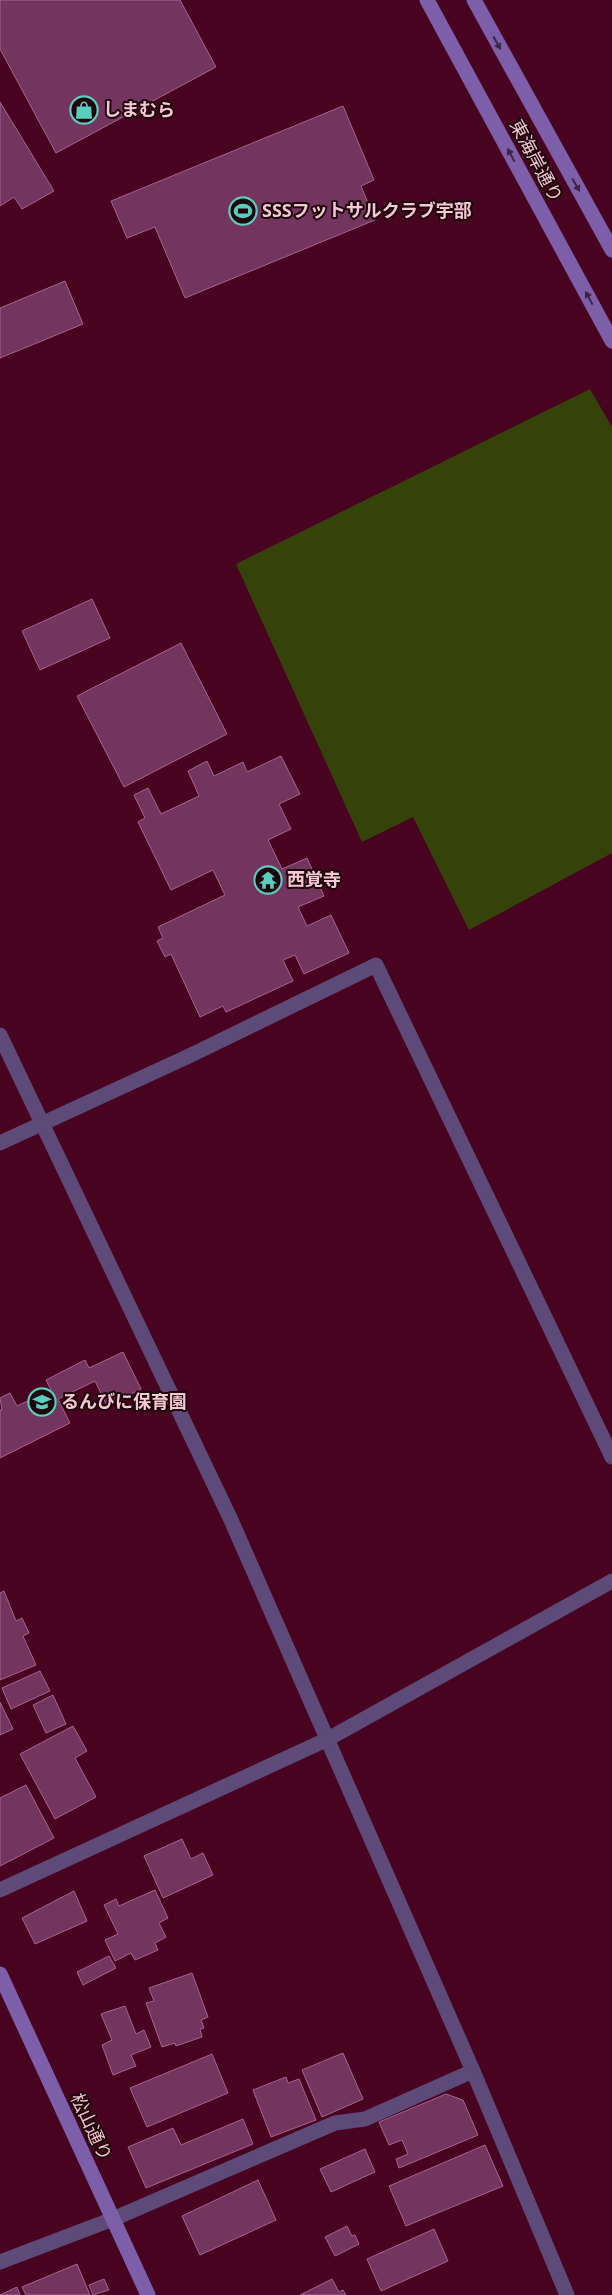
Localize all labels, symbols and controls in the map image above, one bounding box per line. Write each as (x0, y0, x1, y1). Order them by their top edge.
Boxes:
one-way arrow (493, 36, 502, 49)
shop icon: しまむら (69, 95, 99, 125)
place label: しまむら (103, 97, 175, 121)
street label: 東海岸通り (505, 115, 569, 206)
one-way arrow (507, 148, 516, 162)
one-way arrow (572, 178, 580, 192)
sports icon: SSSフットサルクラブ宇部 (228, 196, 258, 226)
place label: SSSフットサルクラブ宇部 (262, 198, 472, 222)
one-way arrow (585, 291, 593, 305)
temple icon: 西覚寺 (253, 865, 283, 895)
place label: 西覚寺 (287, 867, 341, 891)
school or university icon: るんびに保育園 (27, 1387, 57, 1417)
place label: るんびに保育園 (61, 1389, 187, 1413)
street label: 松山通り (66, 2089, 118, 2164)

